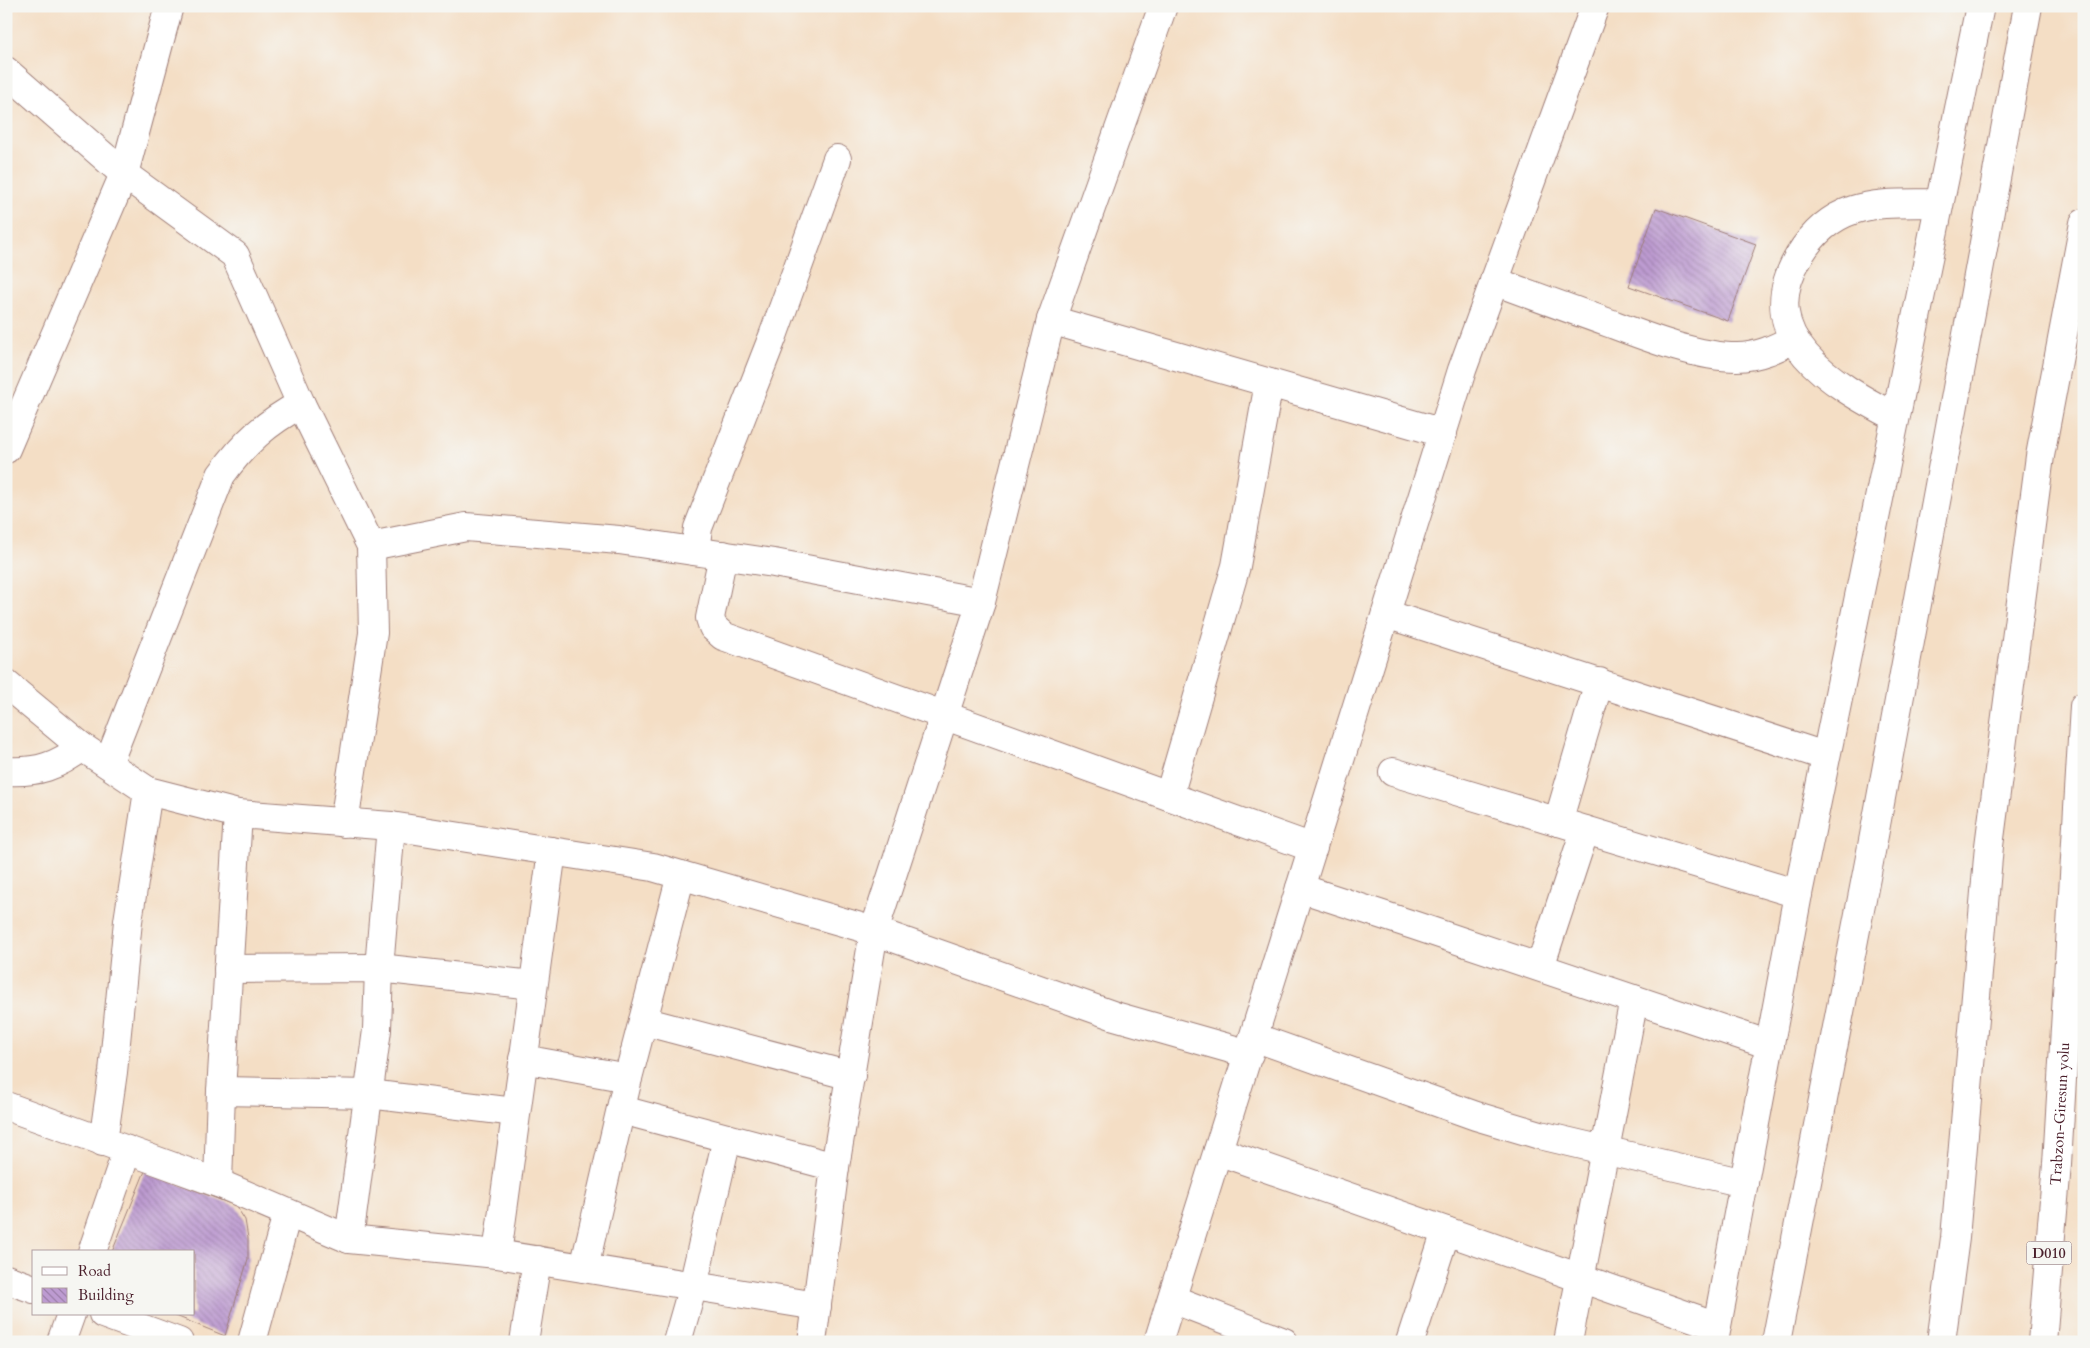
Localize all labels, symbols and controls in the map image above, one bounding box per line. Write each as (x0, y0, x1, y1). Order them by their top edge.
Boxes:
street label: Trabzon-Giresun yolu (2045, 1042, 2074, 1186)
road number: D010 (2026, 1242, 2072, 1264)
legend (32, 1250, 195, 1316)
text: Road (78, 1261, 111, 1281)
text: Building (78, 1285, 134, 1305)

